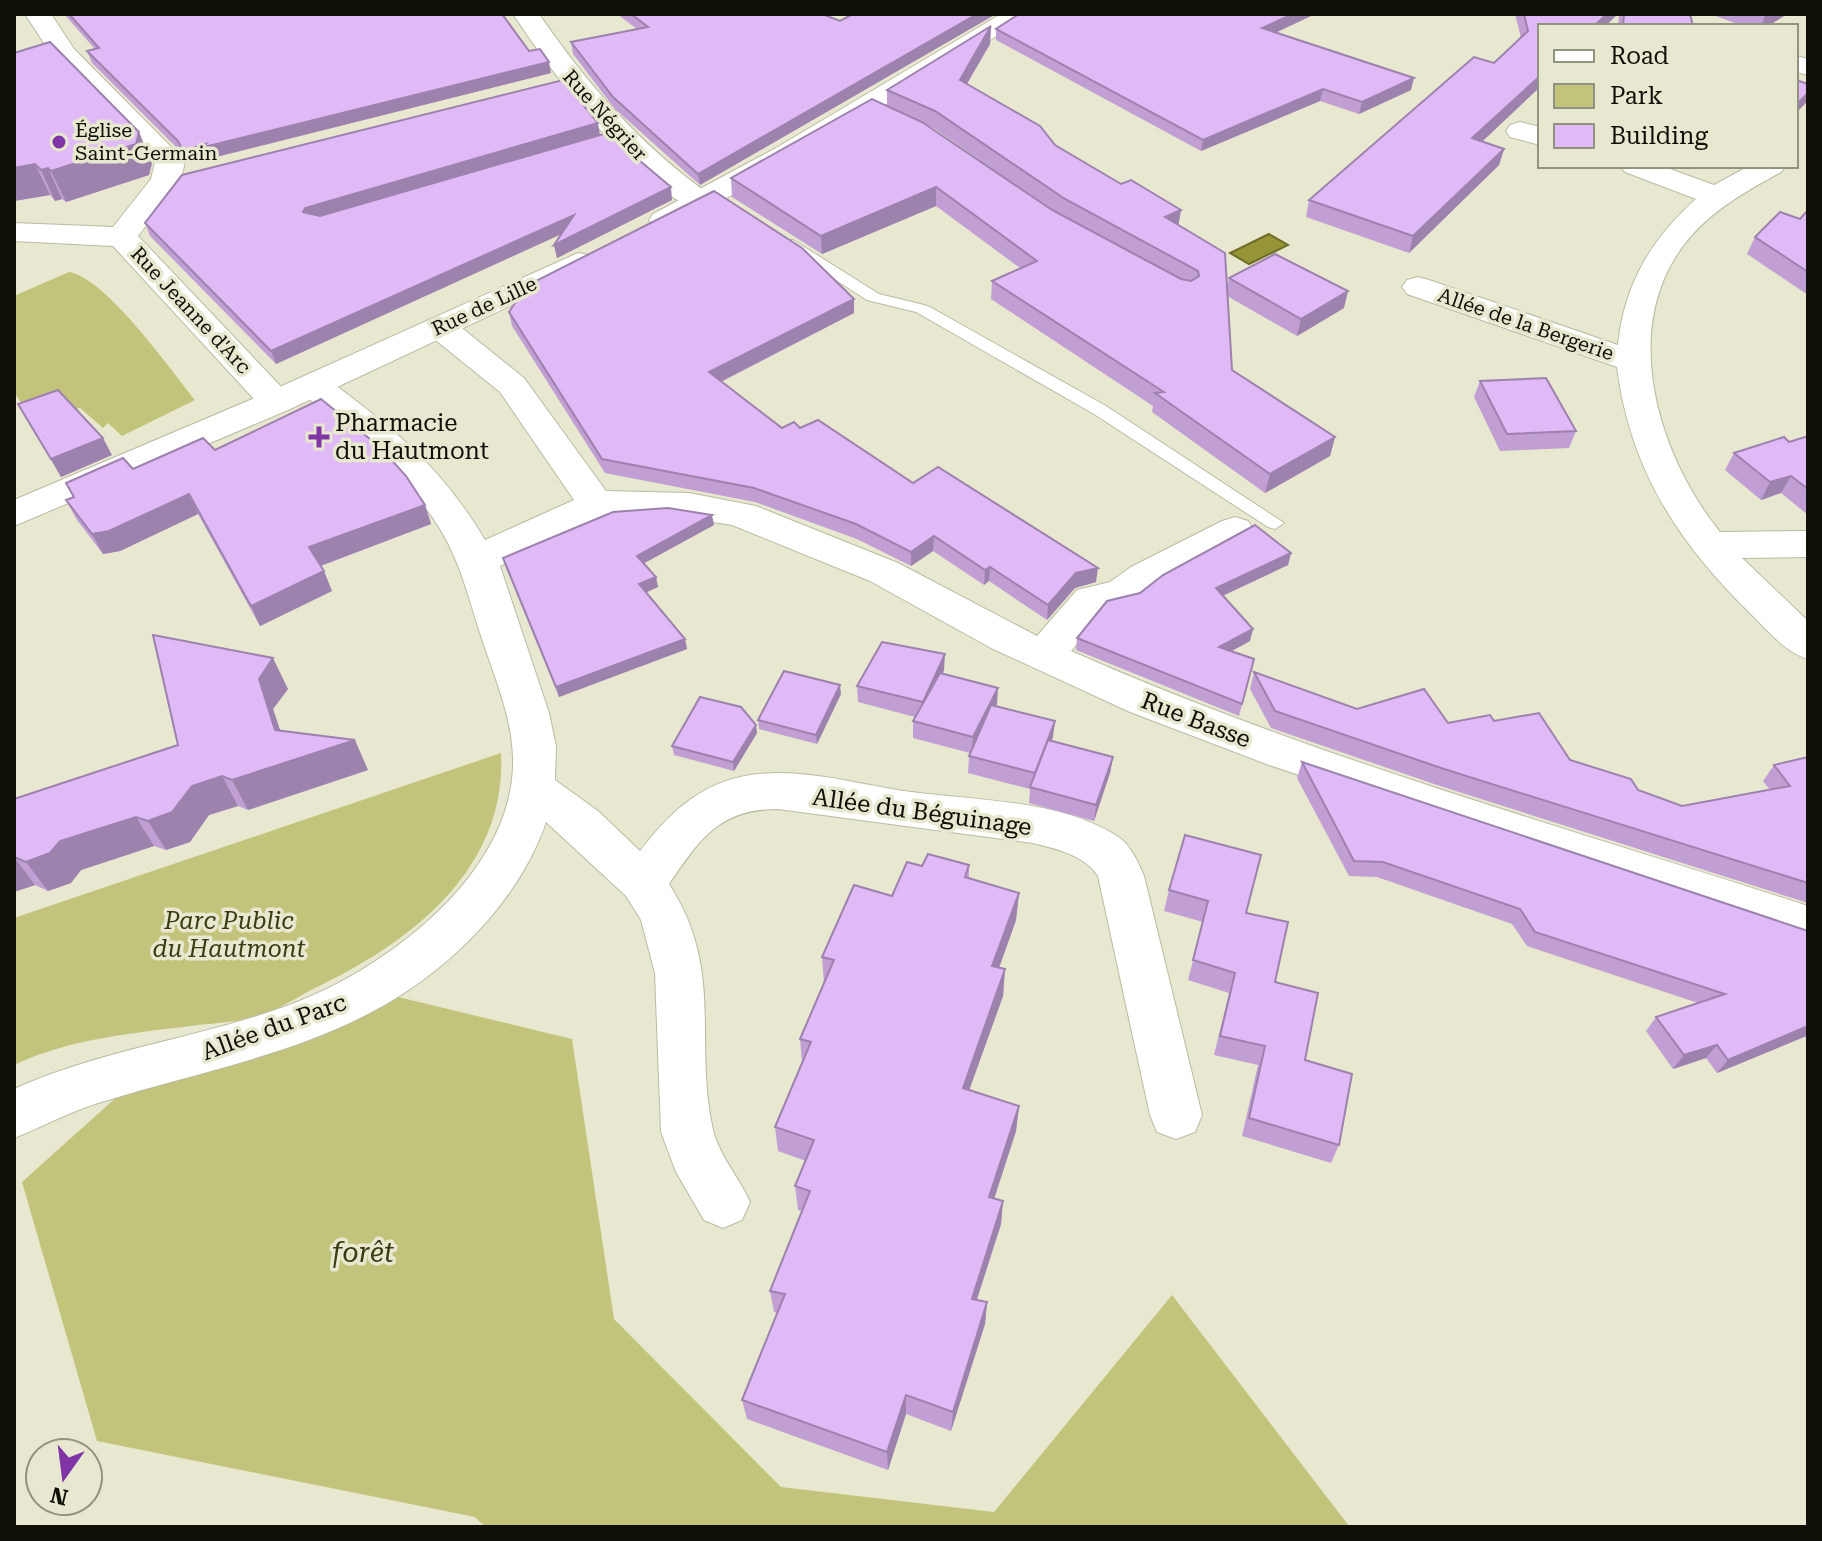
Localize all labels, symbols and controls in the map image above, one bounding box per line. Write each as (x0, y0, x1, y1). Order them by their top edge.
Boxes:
legend (1538, 24, 1798, 168)
text: Road (1610, 42, 1669, 70)
street label: Rue Négrier (558, 65, 652, 165)
text: Park (1610, 82, 1663, 110)
place label: Église Saint-Germain (75, 118, 218, 165)
text: Building (1610, 122, 1708, 150)
marker: Église Saint-Germain (50, 133, 68, 151)
street label: Rue Jeanne d'Arc (126, 241, 256, 379)
street label: Rue de Lille (428, 271, 540, 341)
street label: Allée de la Bergerie (1435, 283, 1617, 365)
place label: Pharmacie du Hautmont (335, 409, 489, 465)
marker: Pharmacie du Hautmont (310, 428, 328, 446)
street label: Rue Basse (1137, 686, 1255, 754)
street label: Allée du Béguinage (811, 783, 1033, 841)
park label: Parc Public du Hautmont (153, 907, 305, 963)
street label: Allée du Parc (198, 988, 350, 1066)
park label: forêt (332, 1236, 395, 1269)
north arrow (24, 1437, 104, 1517)
text: N (48, 1482, 71, 1510)

